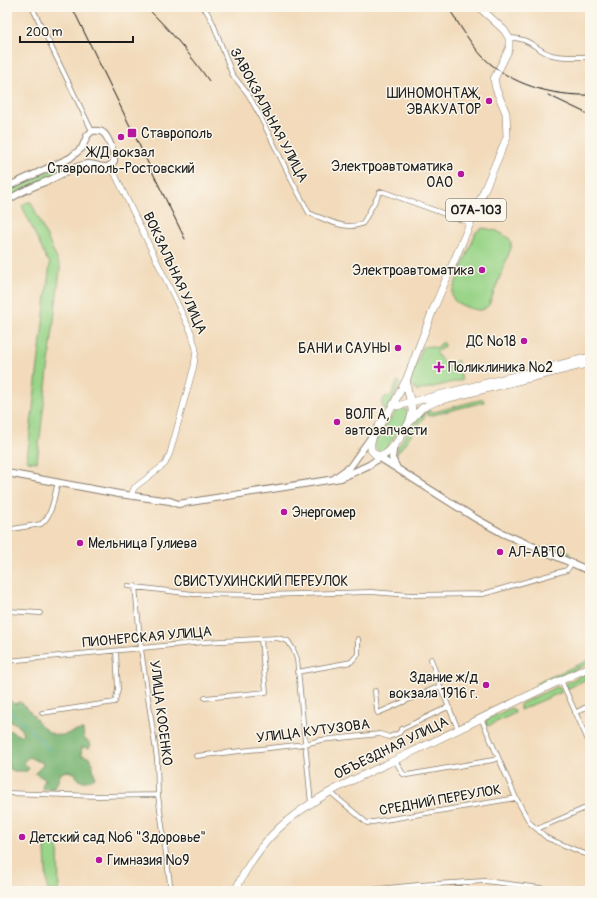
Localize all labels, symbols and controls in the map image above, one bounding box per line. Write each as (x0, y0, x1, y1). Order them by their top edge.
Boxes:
scale bar (20, 18, 133, 44)
text: 200 m (26, 25, 63, 40)
street label: ЗАВОКЗАЛЬНАЯ УЛИЦА (226, 45, 312, 185)
place label: ШИНОМОНТАЖ, ЭВАКУАТОР (387, 85, 481, 118)
marker: ШИНОМОНТАЖ, ЭВАКУАТОР (484, 96, 494, 106)
place label: Ставрополь (141, 125, 213, 142)
marker: Ставрополь (126, 127, 138, 139)
marker: Ж/Д вокзал Ставрополь-Ростовский (116, 132, 126, 142)
place label: Ж/Д вокзал Ставрополь-Ростовский (47, 144, 195, 177)
place label: Электроавтоматика ОАО (331, 158, 453, 191)
marker: Электроавтоматика ОАО (456, 169, 466, 179)
road number: 07А-103 (446, 199, 506, 221)
street label: ВОКЗАЛЬНАЯ УЛИЦА (139, 209, 211, 337)
place label: Электроавтоматика (352, 262, 474, 279)
marker: Электроавтоматика (477, 265, 487, 275)
place label: ДС №18 (465, 333, 516, 350)
marker: ДС №18 (519, 336, 529, 346)
place label: БАНИ и САУНЫ (298, 340, 390, 357)
marker: БАНИ и САУНЫ (393, 343, 403, 353)
place label: Поликлиника №2 (448, 359, 553, 376)
marker: Поликлиника №2 (433, 361, 445, 373)
place label: ВОЛГА, автозапчасти (345, 406, 427, 439)
marker: ВОЛГА, автозапчасти (332, 417, 342, 427)
place label: Энергомер (292, 504, 356, 521)
marker: Энергомер (279, 507, 289, 517)
place label: Мельница Гулиева (88, 535, 197, 552)
marker: Мельница Гулиева (75, 538, 85, 548)
place label: АЛ-АВТО (508, 544, 565, 561)
marker: АЛ-АВТО (495, 547, 505, 557)
street label: СВИСТУХИНСКИЙ ПЕРЕУЛОК (174, 573, 348, 590)
street label: ПИОНЕРСКАЯ УЛИЦА (82, 623, 212, 651)
street label: УЛИЦА КОСЕНКО (146, 659, 176, 767)
place label: Здание ж/д вокзала 1916 г. (389, 669, 479, 702)
marker: Здание ж/д вокзала 1916 г. (481, 680, 491, 690)
street label: ОБЪЕЗДНАЯ УЛИЦА (331, 713, 451, 783)
street label: УЛИЦА КУТУЗОВА (255, 716, 371, 746)
street label: СРЕДНИЙ ПЕРЕУЛОК (378, 781, 502, 819)
place label: Детский сад №6 "Здоровье" (29, 829, 206, 846)
marker: Детский сад №6 "Здоровье" (17, 832, 27, 842)
place label: Гимназия №9 (107, 852, 189, 869)
marker: Гимназия №9 (94, 855, 104, 865)

